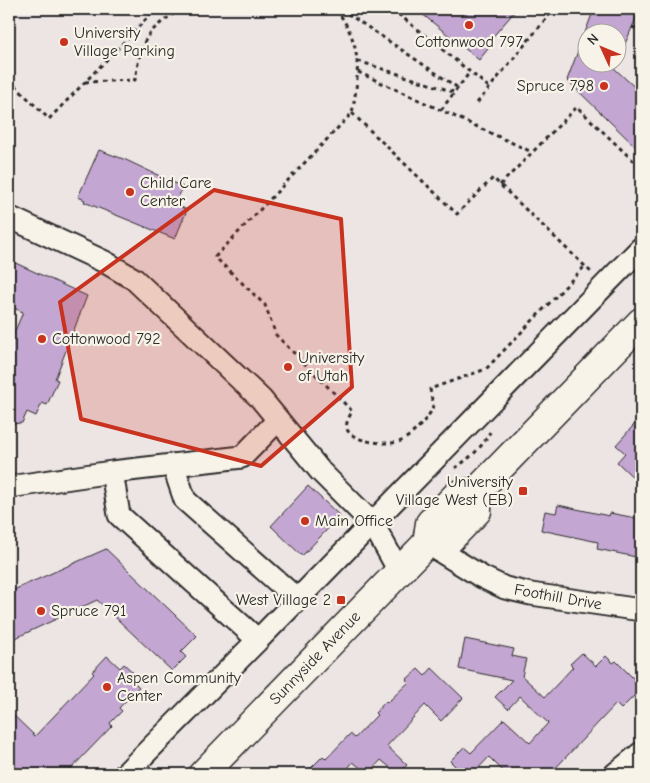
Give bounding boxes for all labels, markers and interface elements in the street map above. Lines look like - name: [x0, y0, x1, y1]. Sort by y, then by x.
- marker: Cottonwood 797: [463, 19, 475, 31]
- north arrow: [578, 22, 628, 72]
- place label: University Village Parking: [74, 24, 175, 60]
- text: N: [584, 30, 602, 49]
- place label: Cottonwood 797: [415, 33, 523, 51]
- marker: University Village Parking: [58, 36, 70, 48]
- place label: Spruce 798: [517, 77, 594, 95]
- marker: Spruce 798: [598, 80, 610, 92]
- place label: Child Care Center: [140, 174, 212, 210]
- marker: Child Care Center: [124, 186, 136, 198]
- place label: Cottonwood 792: [52, 330, 161, 348]
- marker: Cottonwood 792: [36, 333, 48, 345]
- place label: University of Utah: [298, 349, 365, 385]
- marker: University of Utah: [282, 361, 294, 373]
- place label: University Village West (EB): [396, 473, 514, 509]
- marker: University Village West (EB): [517, 485, 529, 497]
- place label: Main Office: [315, 512, 393, 530]
- marker: Main Office: [299, 515, 311, 527]
- street label: Foothill Drive: [513, 580, 603, 614]
- place label: West Village 2: [236, 591, 331, 609]
- marker: West Village 2: [335, 594, 347, 606]
- place label: Spruce 791: [51, 602, 126, 620]
- marker: Spruce 791: [35, 605, 47, 617]
- street label: Sunnyside Avenue: [266, 608, 364, 708]
- place label: Aspen Community Center: [117, 669, 242, 705]
- marker: Aspen Community Center: [101, 681, 113, 693]

